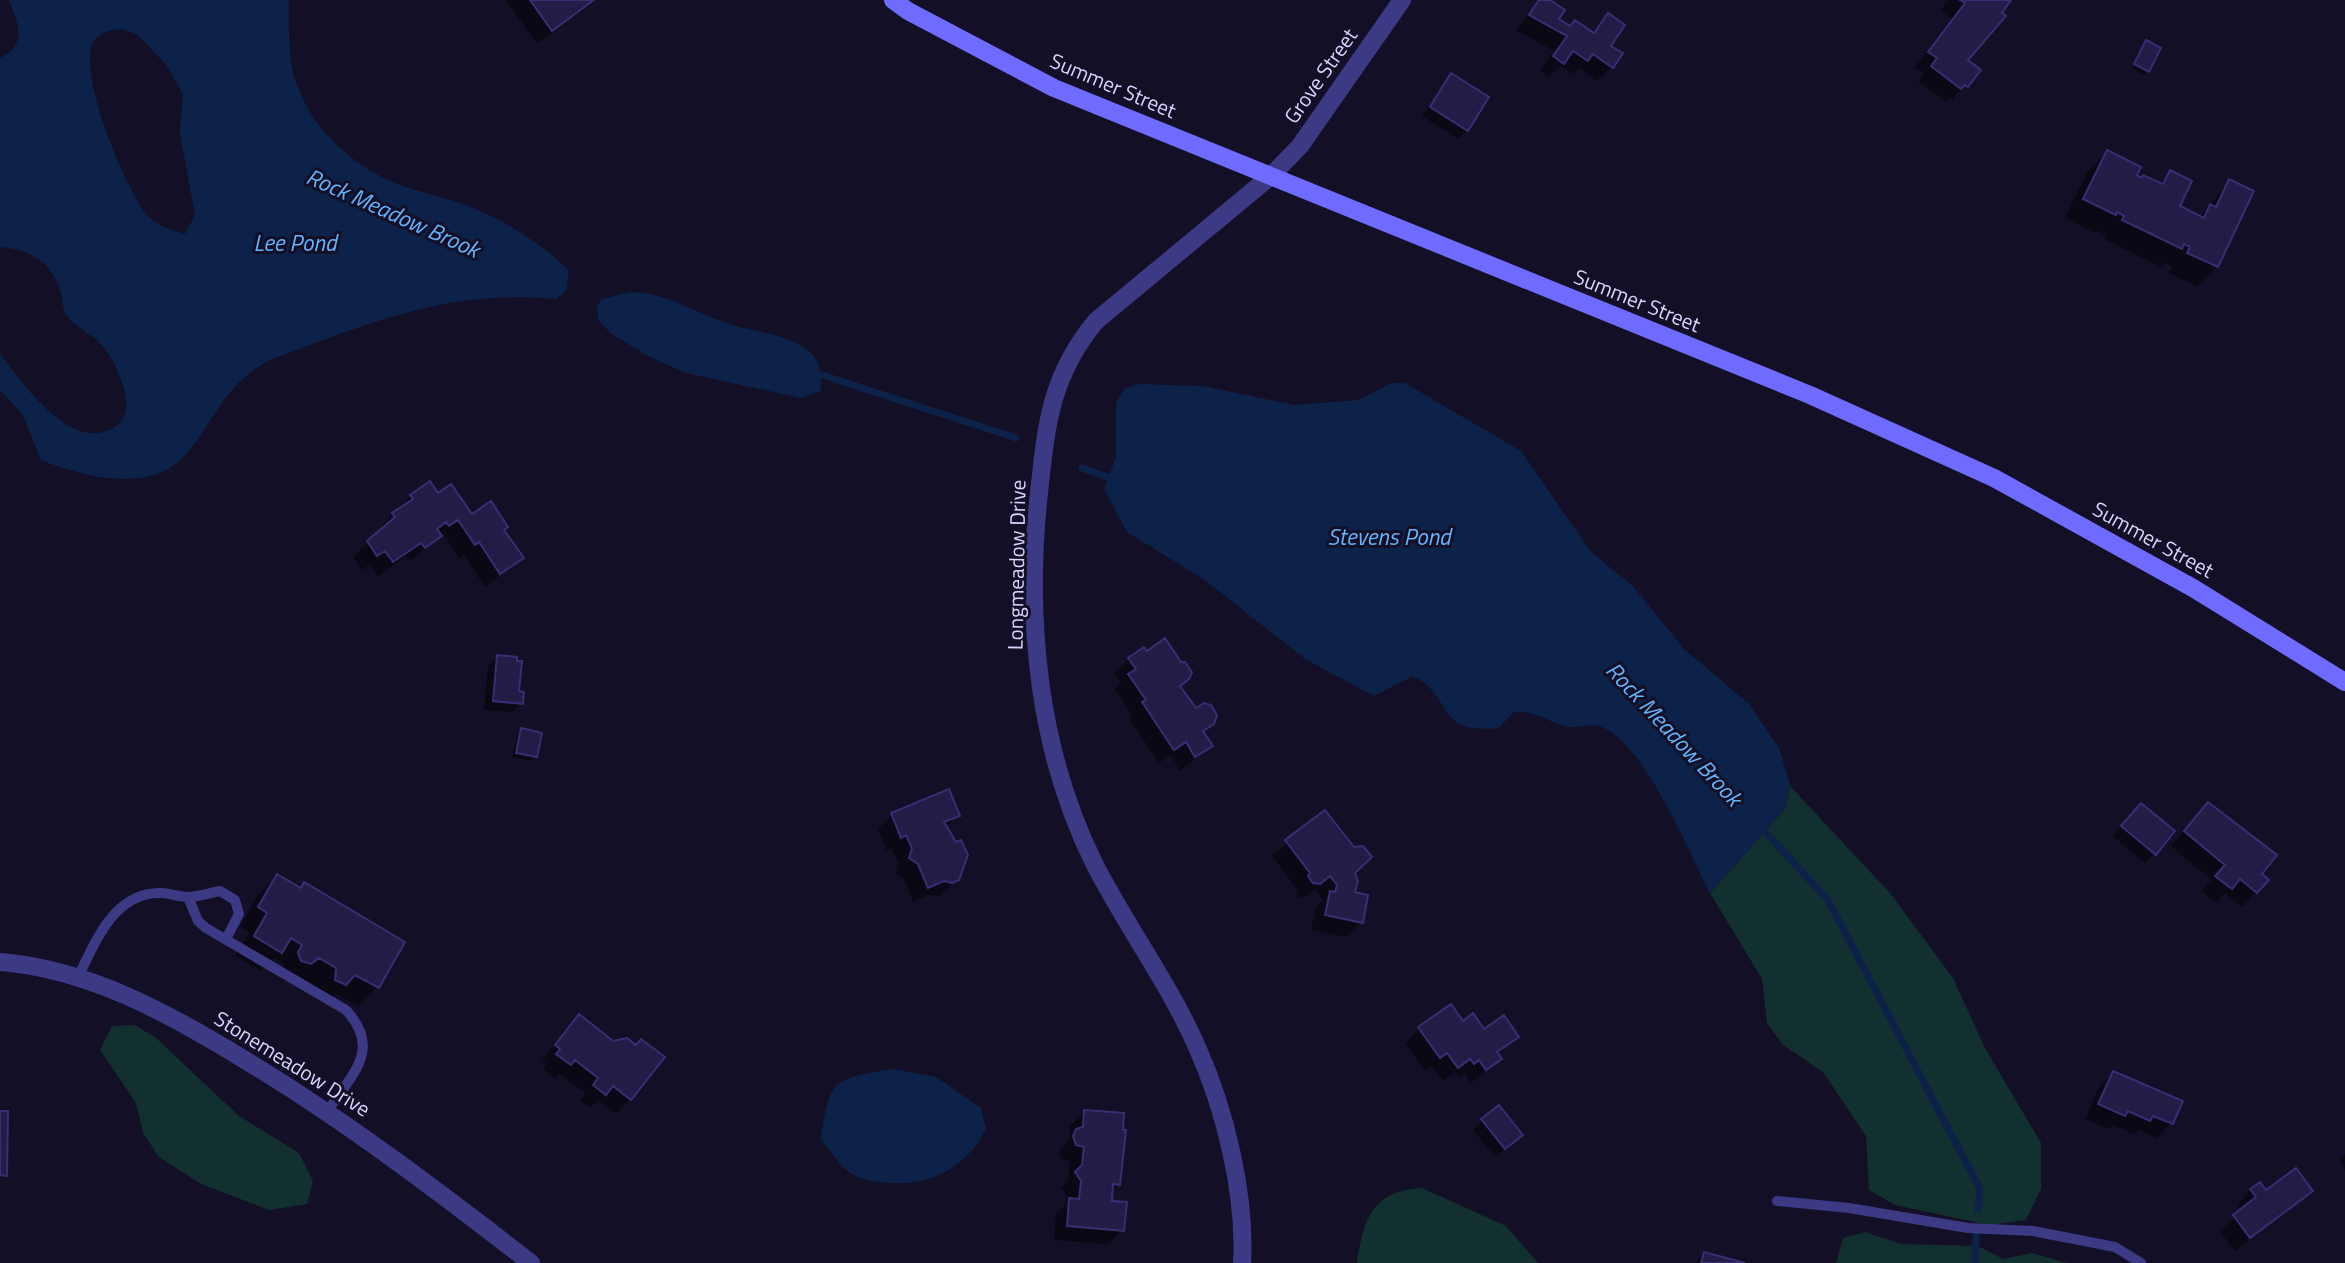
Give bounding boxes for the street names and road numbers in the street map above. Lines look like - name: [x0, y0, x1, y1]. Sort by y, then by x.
- street label: Grove Street: [1275, 21, 1365, 130]
- street label: Summer Street: [1045, 44, 1182, 126]
- street label: Summer Street: [1569, 260, 1706, 340]
- street label: Longmeadow Drive: [999, 479, 1033, 650]
- street label: Summer Street: [2087, 493, 2221, 586]
- street label: Stonemeadow Drive: [208, 1002, 377, 1124]

